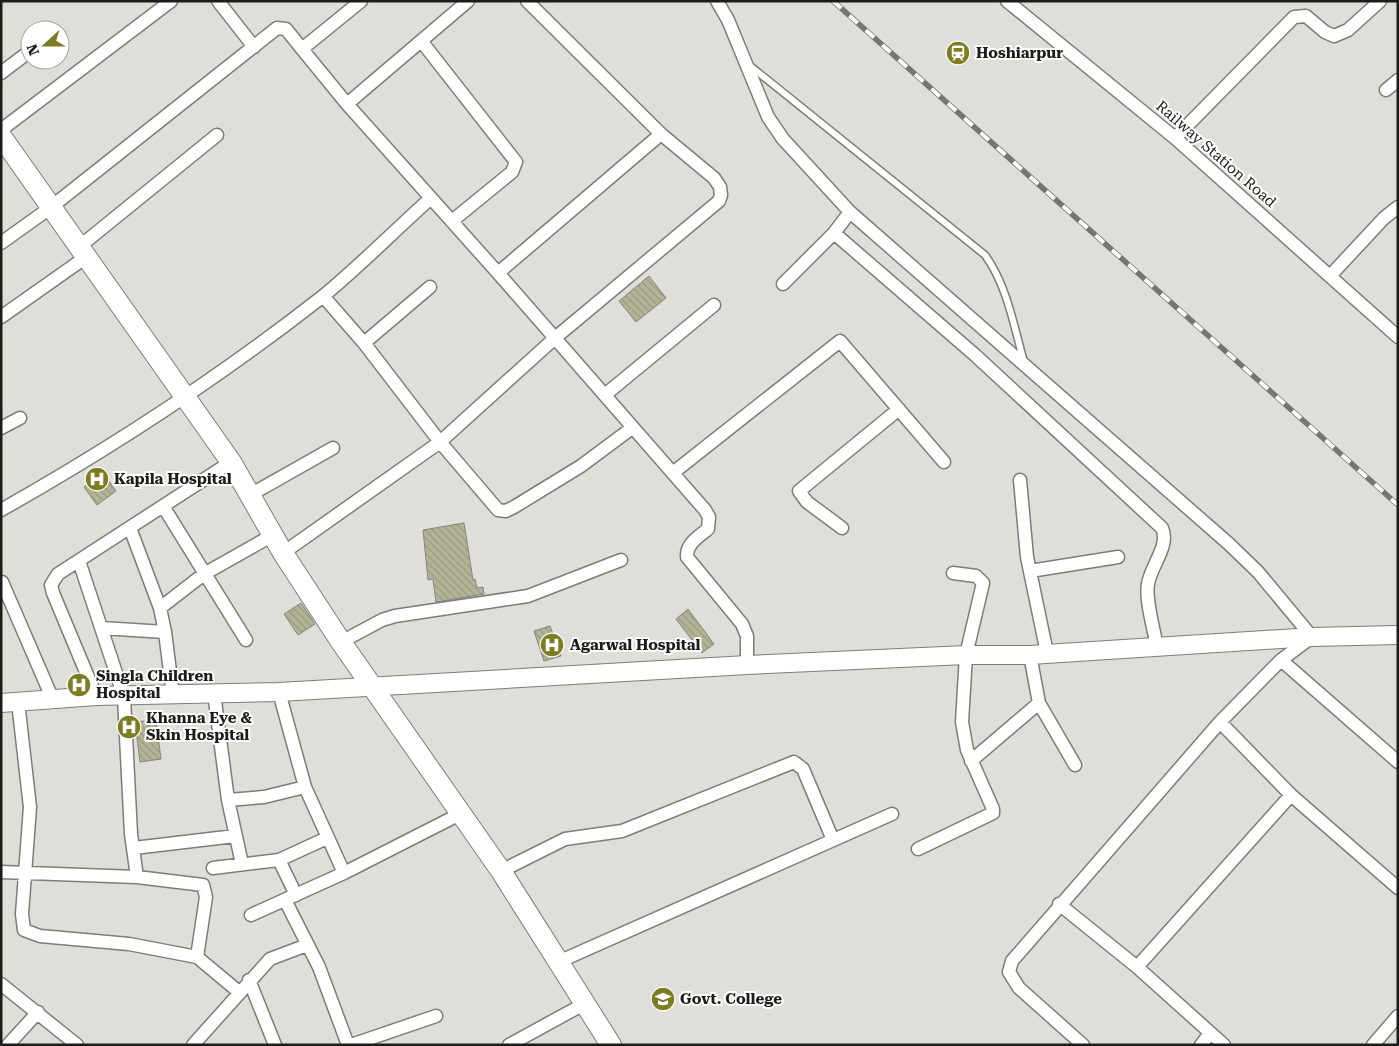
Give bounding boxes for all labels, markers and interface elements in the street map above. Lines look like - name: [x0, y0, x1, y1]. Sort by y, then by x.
- north arrow: [20, 20, 70, 70]
- station icon: Hoshiarpur: [945, 40, 971, 66]
- text: N: [23, 42, 42, 58]
- place label: Hoshiarpur: [976, 44, 1063, 62]
- street label: Railway Station Road: [1152, 97, 1280, 211]
- hospital icon: Kapila Hospital: [84, 466, 110, 492]
- place label: Kapila Hospital: [114, 470, 232, 488]
- hospital icon: Agarwal Hospital: [539, 632, 565, 658]
- place label: Agarwal Hospital: [570, 636, 701, 654]
- place label: Singla Children Hospital: [96, 667, 213, 702]
- hospital icon: Singla Children Hospital: [66, 672, 92, 698]
- place label: Khanna Eye & Skin Hospital: [146, 709, 252, 744]
- hospital icon: Khanna Eye & Skin Hospital: [116, 714, 142, 740]
- school or university icon: Govt. College: [650, 986, 676, 1012]
- place label: Govt. College: [680, 990, 782, 1008]

